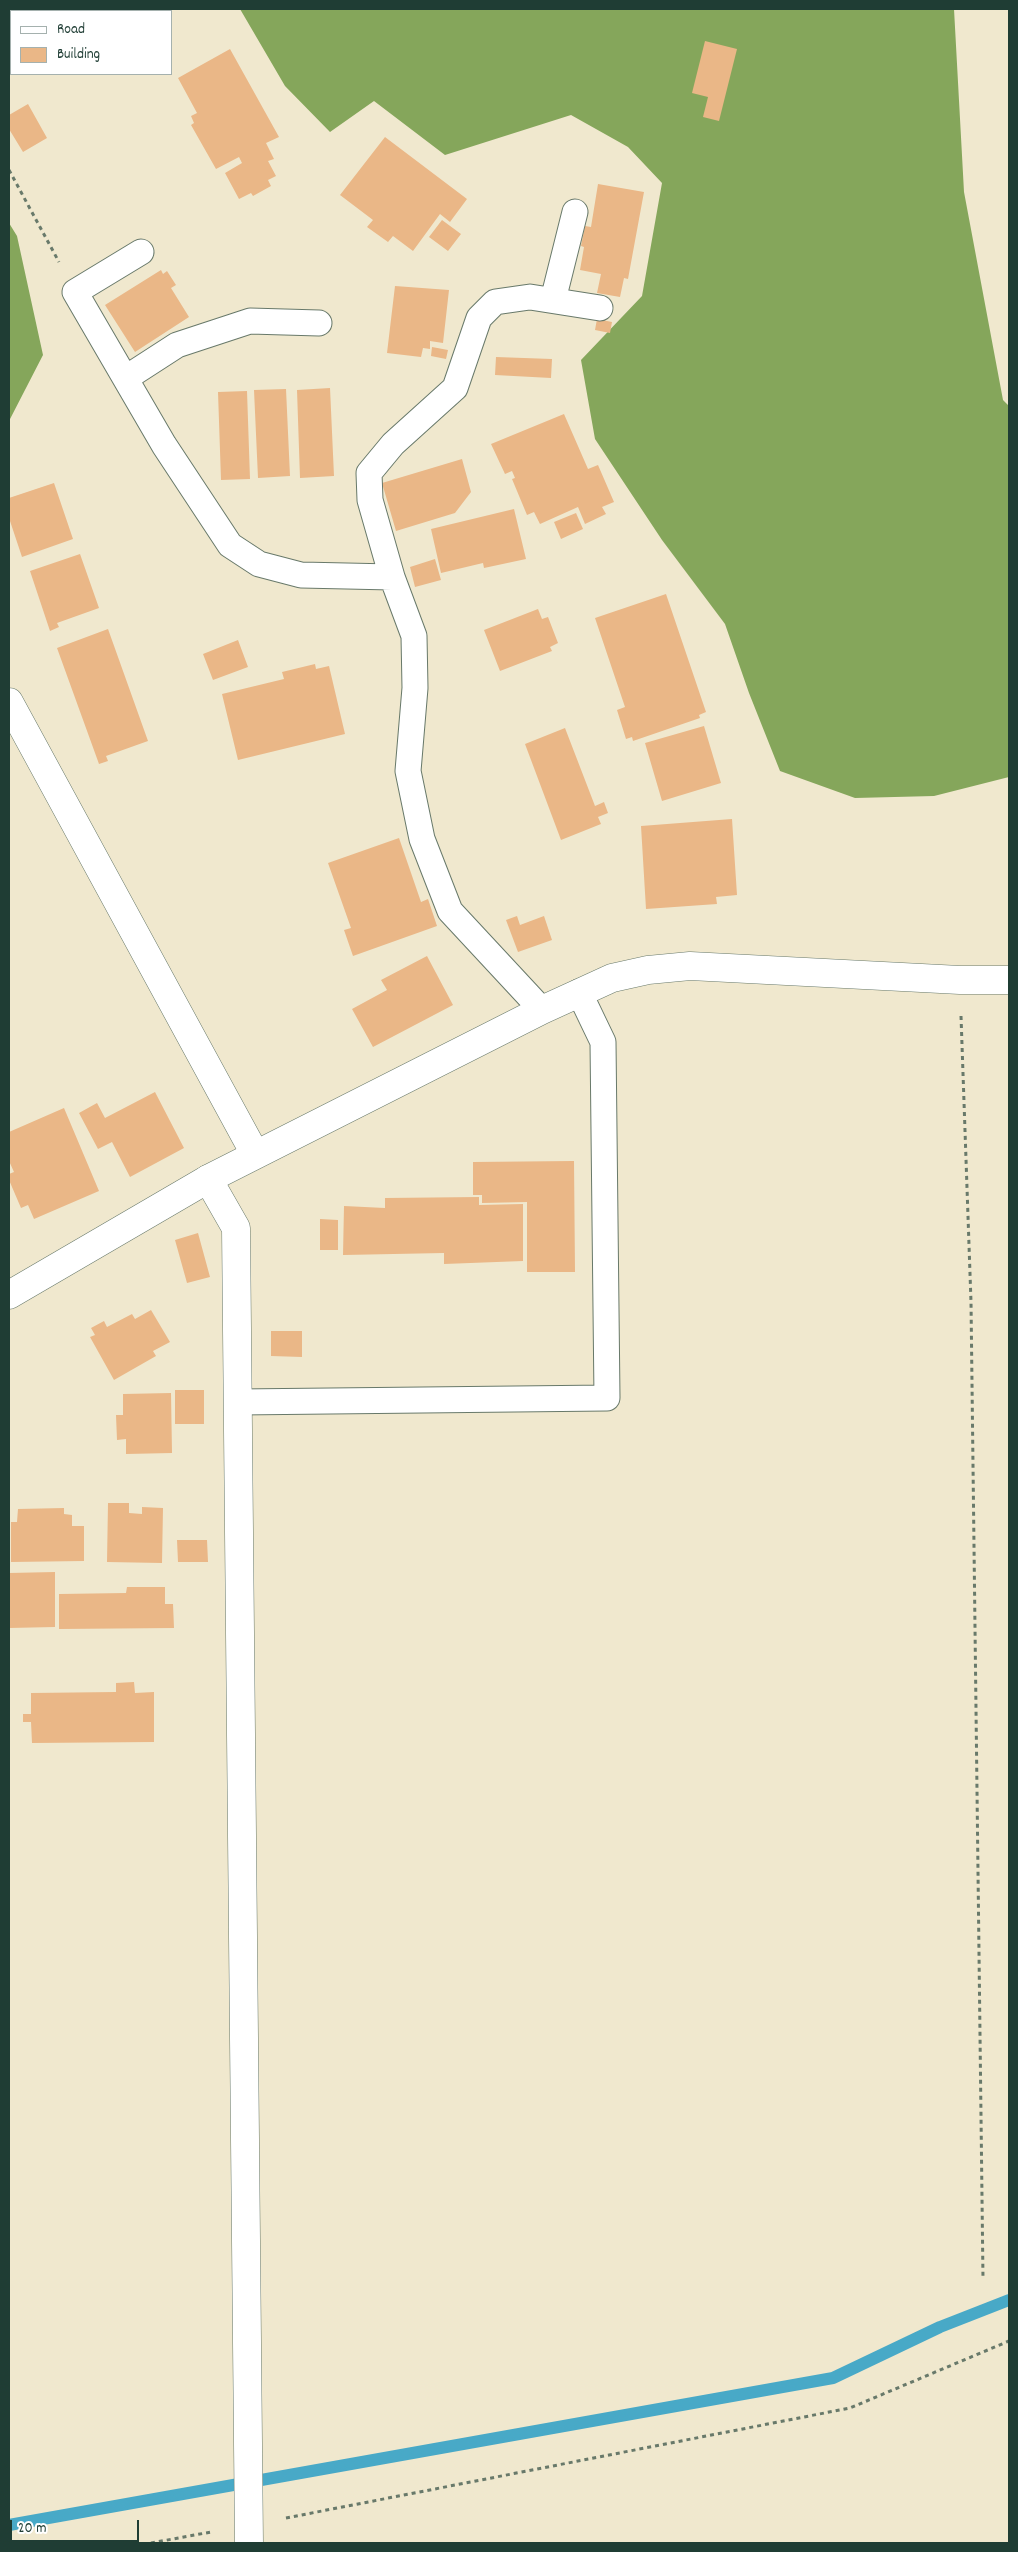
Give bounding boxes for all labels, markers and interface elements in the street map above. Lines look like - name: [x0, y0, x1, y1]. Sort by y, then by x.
- legend: [10, 10, 172, 75]
- text: Road: [57, 19, 85, 41]
- text: Building: [57, 44, 100, 66]
- scale bar: [12, 2510, 141, 2542]
- text: 20 m: [18, 2518, 46, 2540]

